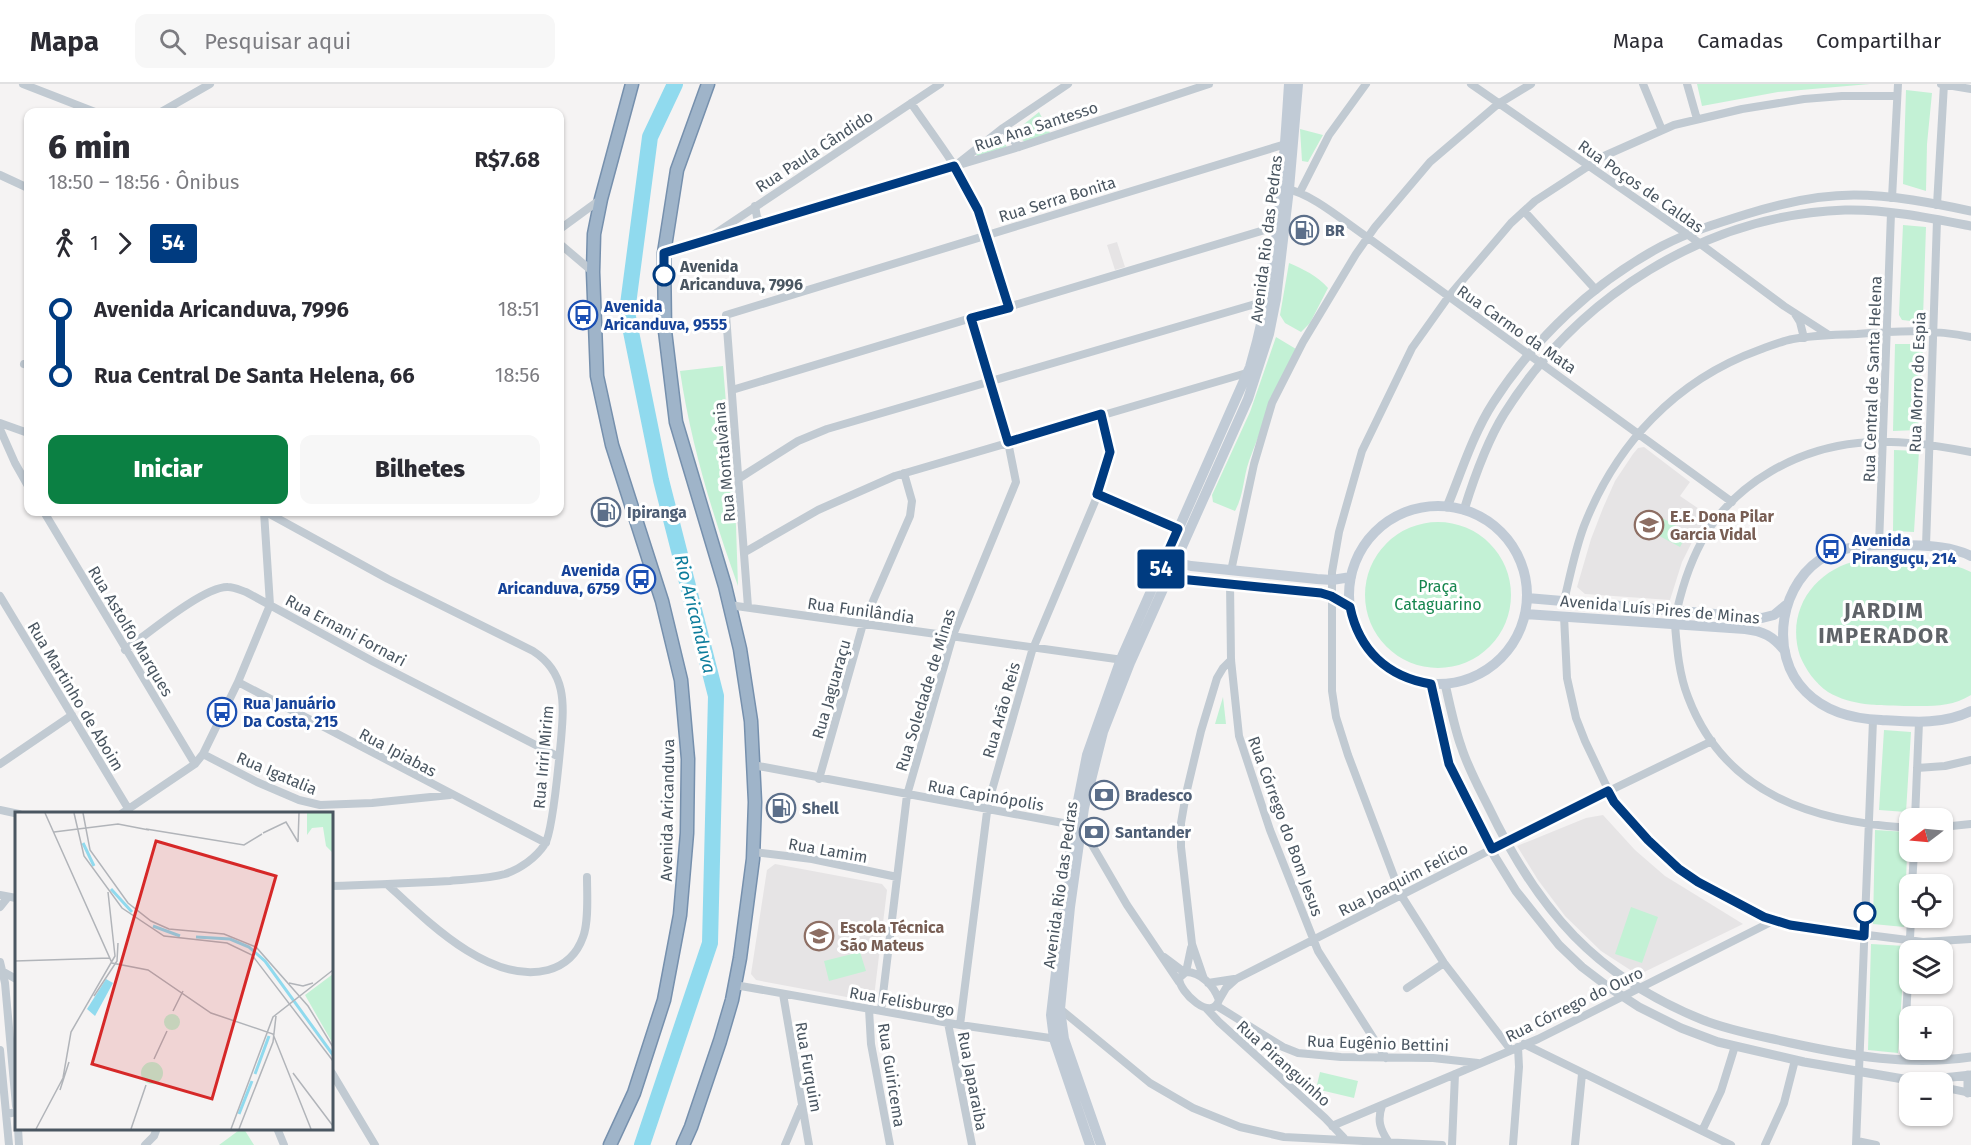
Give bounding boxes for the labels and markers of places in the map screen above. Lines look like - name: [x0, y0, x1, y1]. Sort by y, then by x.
- fuel station icon: BR: [1288, 214, 1320, 246]
- place label: BR: [1325, 221, 1345, 240]
- place label: Avenida Aricanduva, 7996: [679, 257, 803, 294]
- marker: Avenida Aricanduva, 7996: [653, 264, 675, 286]
- place label: Avenida Aricanduva, 9555: [603, 297, 728, 334]
- bus stop icon: Avenida Aricanduva, 9555: [567, 299, 599, 331]
- fuel station icon: Ipiranga: [590, 496, 622, 528]
- place label: Ipiranga: [627, 503, 687, 522]
- place label: E.E. Dona Pilar Garcia Vidal: [1670, 507, 1774, 544]
- school or university icon: E.E. Dona Pilar Garcia Vidal: [1633, 509, 1665, 541]
- place label: Avenida Piranguçu, 214: [1851, 531, 1956, 569]
- bus stop icon: Avenida Piranguçu, 214: [1815, 533, 1847, 565]
- place label: Avenida Aricanduva, 6759: [497, 561, 620, 598]
- bus stop icon: Avenida Aricanduva, 6759: [625, 563, 657, 595]
- place label: Rua Januário Da Costa, 215: [243, 694, 338, 731]
- bus stop icon: Rua Januário Da Costa, 215: [206, 696, 238, 728]
- bank icon: Bradesco: [1088, 779, 1120, 811]
- place label: Bradesco: [1125, 786, 1192, 805]
- fuel station icon: Shell: [765, 792, 797, 824]
- place label: Shell: [802, 799, 839, 818]
- bank icon: Santander: [1078, 816, 1110, 848]
- place label: Santander: [1115, 823, 1192, 842]
- unlabelled marker: [1854, 902, 1876, 924]
- place label: Escola Técnica São Mateus: [840, 918, 944, 955]
- school or university icon: Escola Técnica São Mateus: [803, 920, 835, 952]

